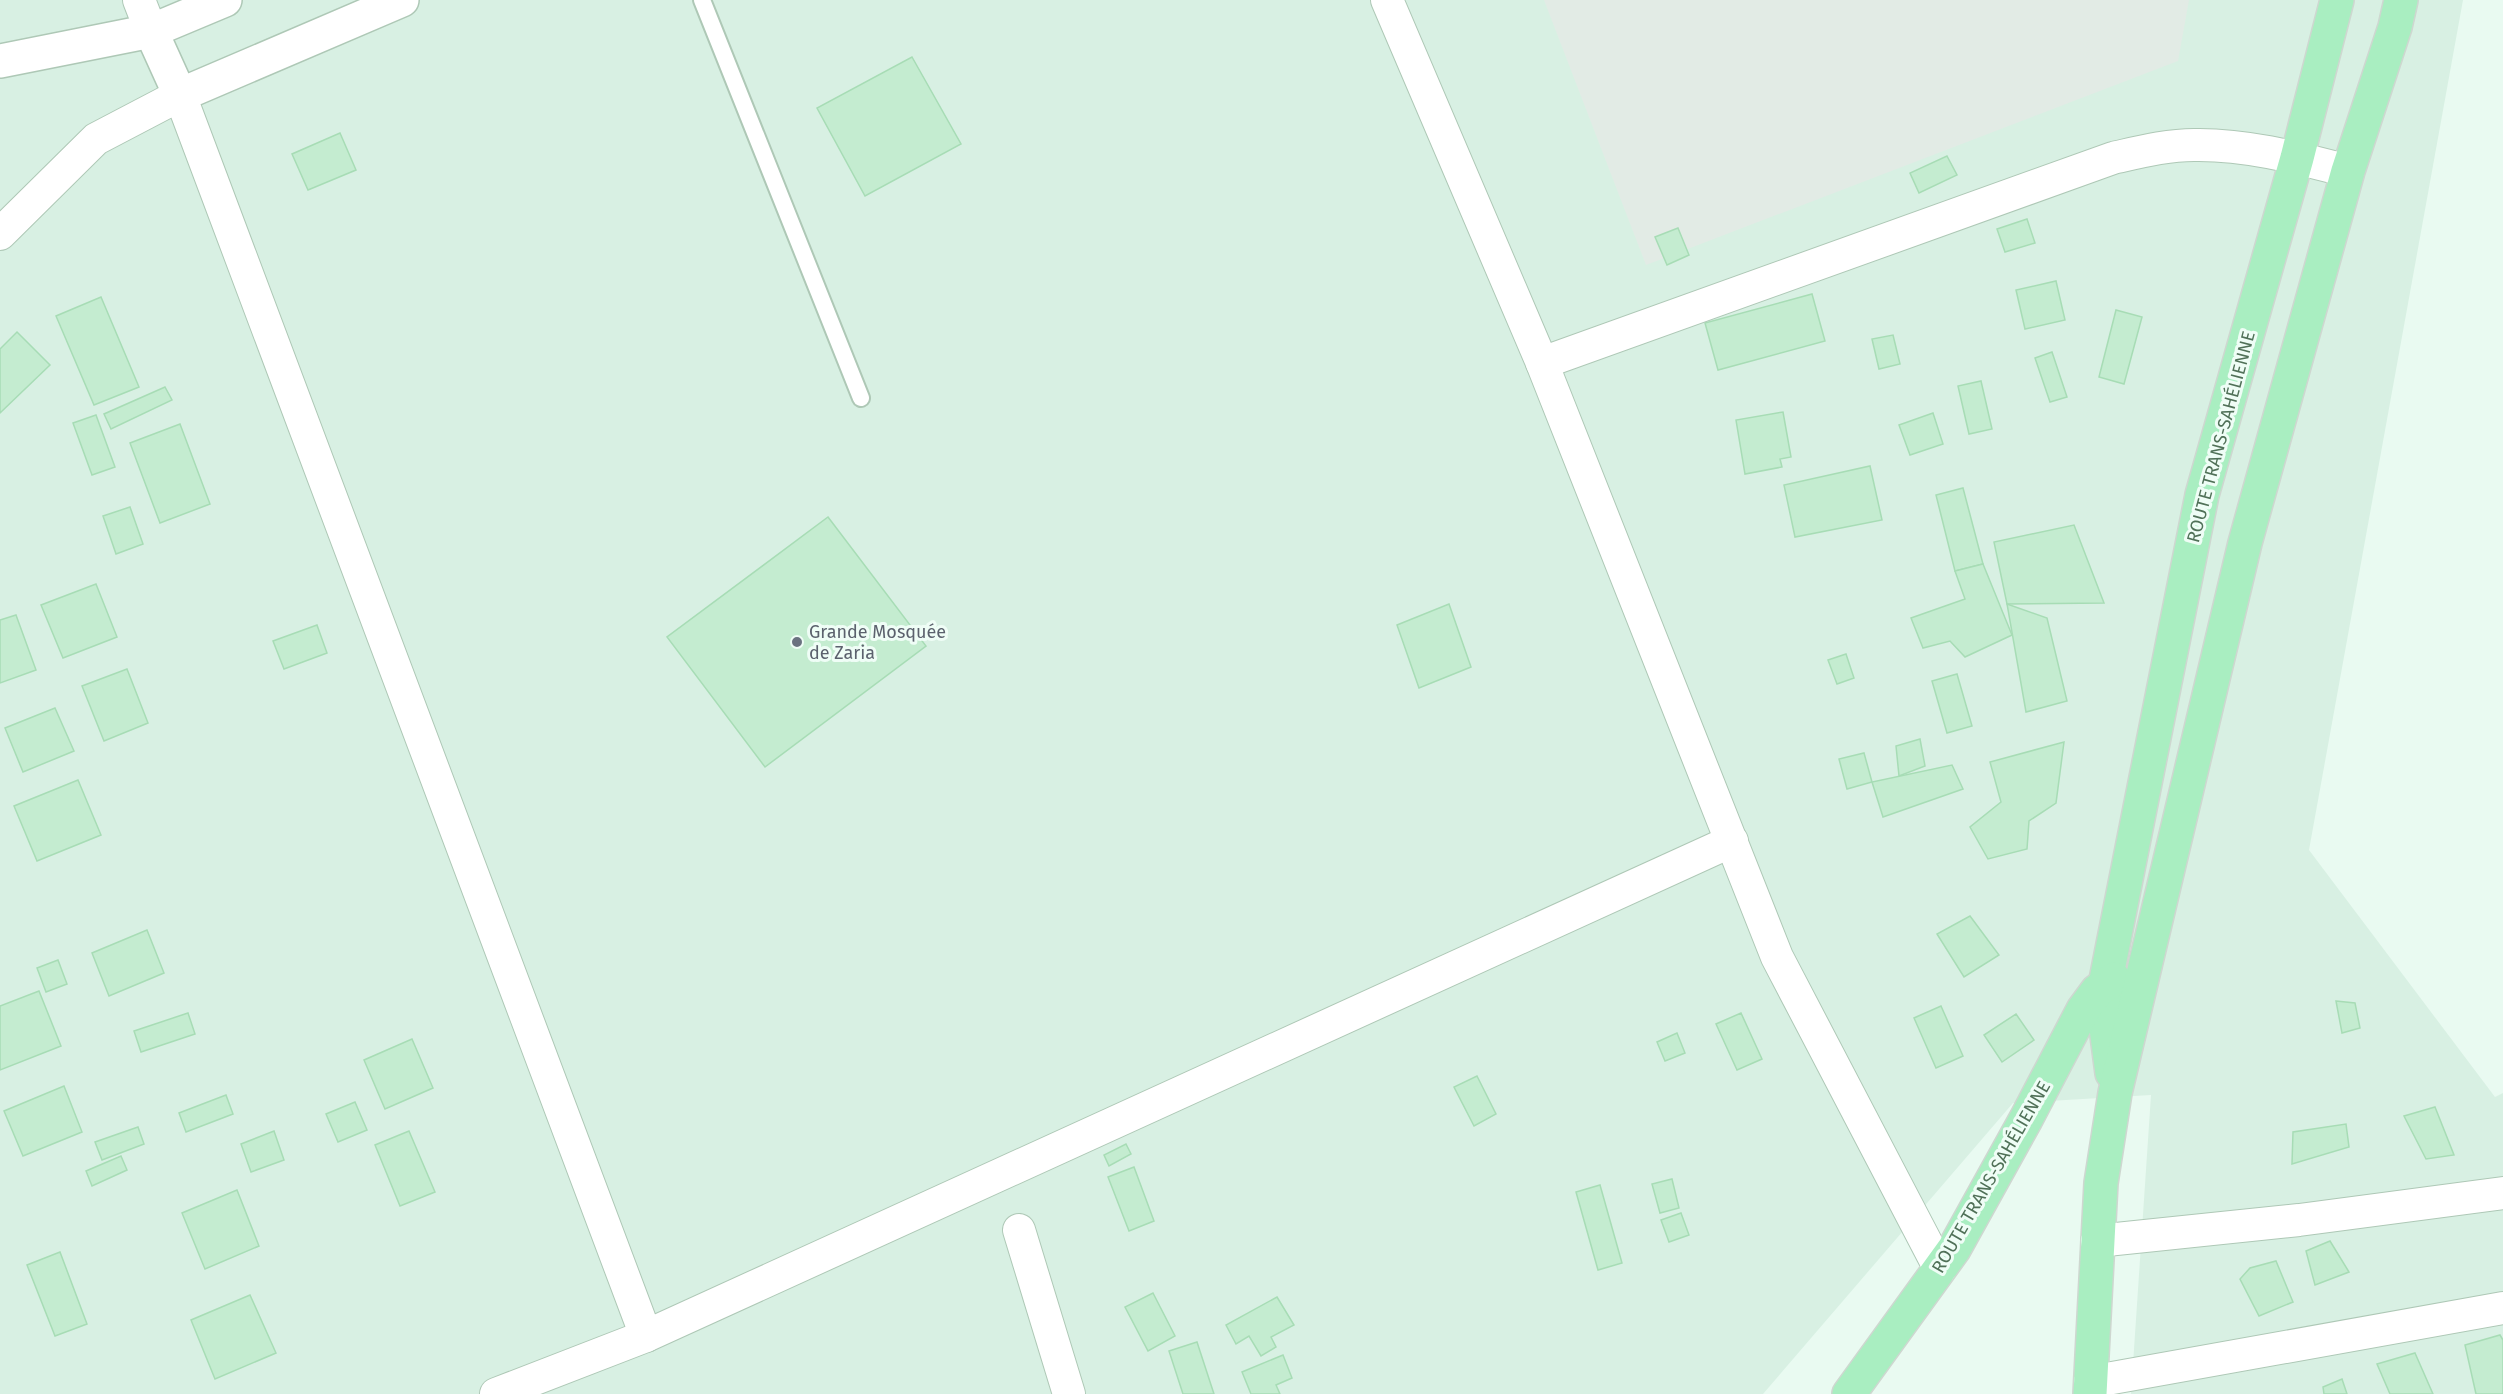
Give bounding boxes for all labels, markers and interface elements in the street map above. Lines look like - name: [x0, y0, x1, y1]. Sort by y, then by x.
- street label: ROUTE TRANS-SAHÉLIENNE: [2181, 329, 2260, 545]
- place label: Grande Mosquée de Zaria: [809, 621, 946, 664]
- marker: Grande Mosquée de Zaria: [790, 635, 804, 649]
- street label: ROUTE TRANS-SAHÉLIENNE: [1926, 1077, 2055, 1277]

